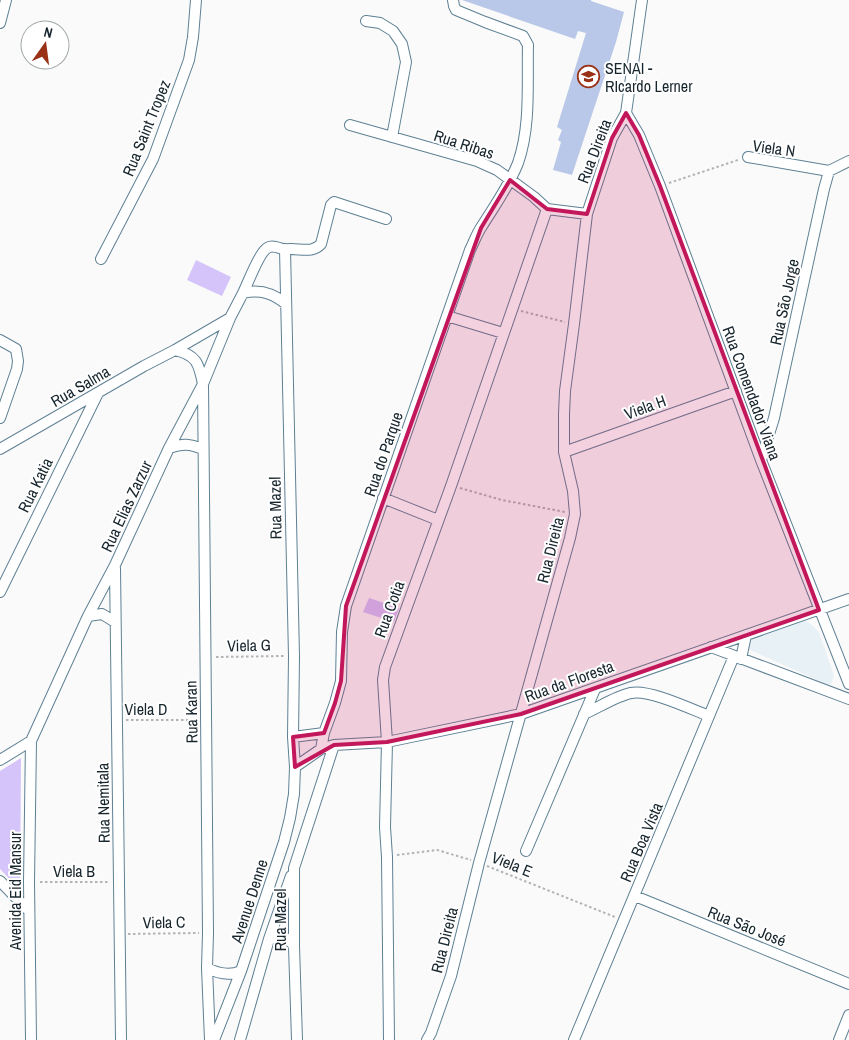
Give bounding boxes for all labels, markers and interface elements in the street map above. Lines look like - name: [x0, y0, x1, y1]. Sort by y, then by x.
- north arrow: [20, 20, 70, 70]
- text: N: [42, 23, 54, 42]
- place label: SENAI - RIcardo Lerner: [605, 57, 693, 97]
- school or university icon: SENAI - RIcardo Lerner: [577, 65, 601, 89]
- street label: Rua Saint Tropez: [117, 76, 175, 179]
- street label: Rua Direita: [572, 115, 617, 186]
- street label: Rua Ribas: [431, 124, 497, 164]
- street label: Viela N: [751, 134, 797, 162]
- street label: Rua São Jorge: [764, 257, 804, 347]
- street label: Rua Comendador Viana: [718, 323, 787, 464]
- street label: Rua Salma: [46, 360, 114, 412]
- street label: Viela H: [621, 389, 669, 425]
- street label: Rua do Parque: [358, 409, 408, 499]
- street label: Rua Katia: [12, 453, 58, 516]
- street label: Rua Elias Zarzur: [95, 456, 157, 555]
- street label: Rua Mazel: [263, 476, 287, 540]
- street label: Rua Direita: [531, 514, 569, 585]
- street label: Rua Cotia: [369, 577, 410, 641]
- street label: Viela G: [227, 634, 271, 656]
- street label: Rua da Floresta: [521, 654, 617, 707]
- street label: Rua Karan: [179, 680, 203, 744]
- street label: Viela D: [125, 698, 167, 720]
- street label: Rua Nemitala: [91, 762, 115, 843]
- street label: Rua Boa Vista: [614, 798, 668, 885]
- street label: Avenida Eid Mansur: [4, 831, 26, 951]
- street label: Viela E: [488, 846, 536, 882]
- street label: Avenue Denne: [225, 856, 273, 947]
- street label: Viela B: [53, 860, 95, 882]
- street label: Rua Mazel: [269, 889, 291, 951]
- street label: Rua São José: [705, 900, 789, 952]
- street label: Rua Direita: [425, 904, 463, 975]
- street label: Viela C: [142, 911, 186, 933]

